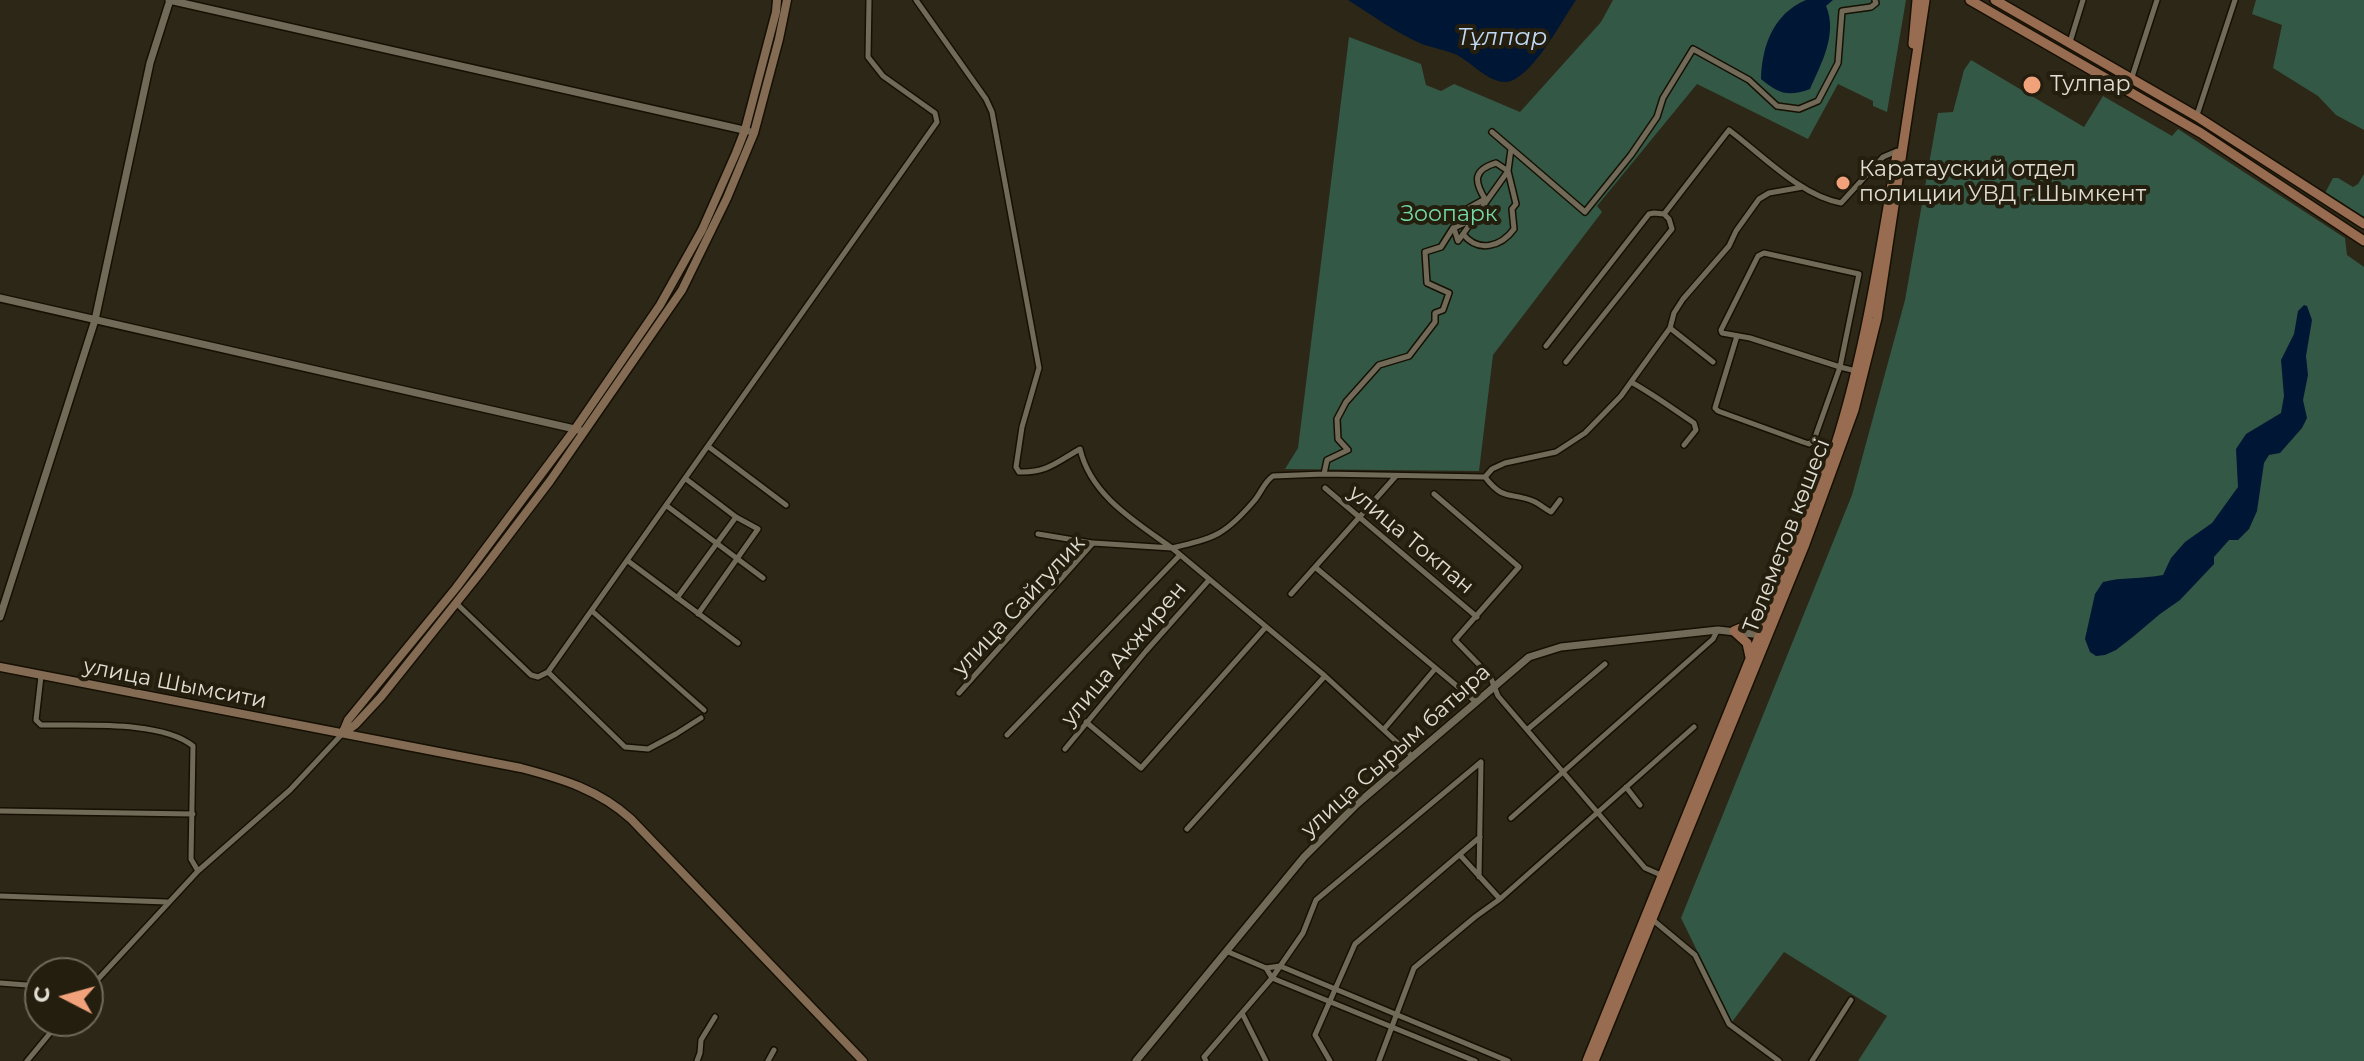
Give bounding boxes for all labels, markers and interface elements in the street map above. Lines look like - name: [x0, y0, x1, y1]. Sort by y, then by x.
- water label: Тұлпар: [1457, 24, 1547, 52]
- place label: Тулпар: [2050, 72, 2131, 98]
- marker: Тулпар: [2021, 74, 2043, 96]
- place label: Каратауский отдел полиции УВД г.Шымкент: [1859, 157, 2146, 208]
- marker: Каратауский отдел полиции УВД г.Шымкент: [1834, 174, 1852, 192]
- park label: Зоопарк: [1400, 202, 1498, 228]
- street label: Төлеметов көшесі: [1738, 435, 1836, 637]
- street label: улица Токпан: [1343, 480, 1479, 600]
- street label: улица Сайгулик: [947, 530, 1091, 682]
- street label: улица Акжирен: [1056, 576, 1192, 732]
- street label: улица Шымсити: [81, 653, 269, 715]
- street label: улица Сырым батыра: [1296, 659, 1496, 843]
- north arrow: [24, 957, 104, 1037]
- text: С: [27, 985, 56, 1004]

